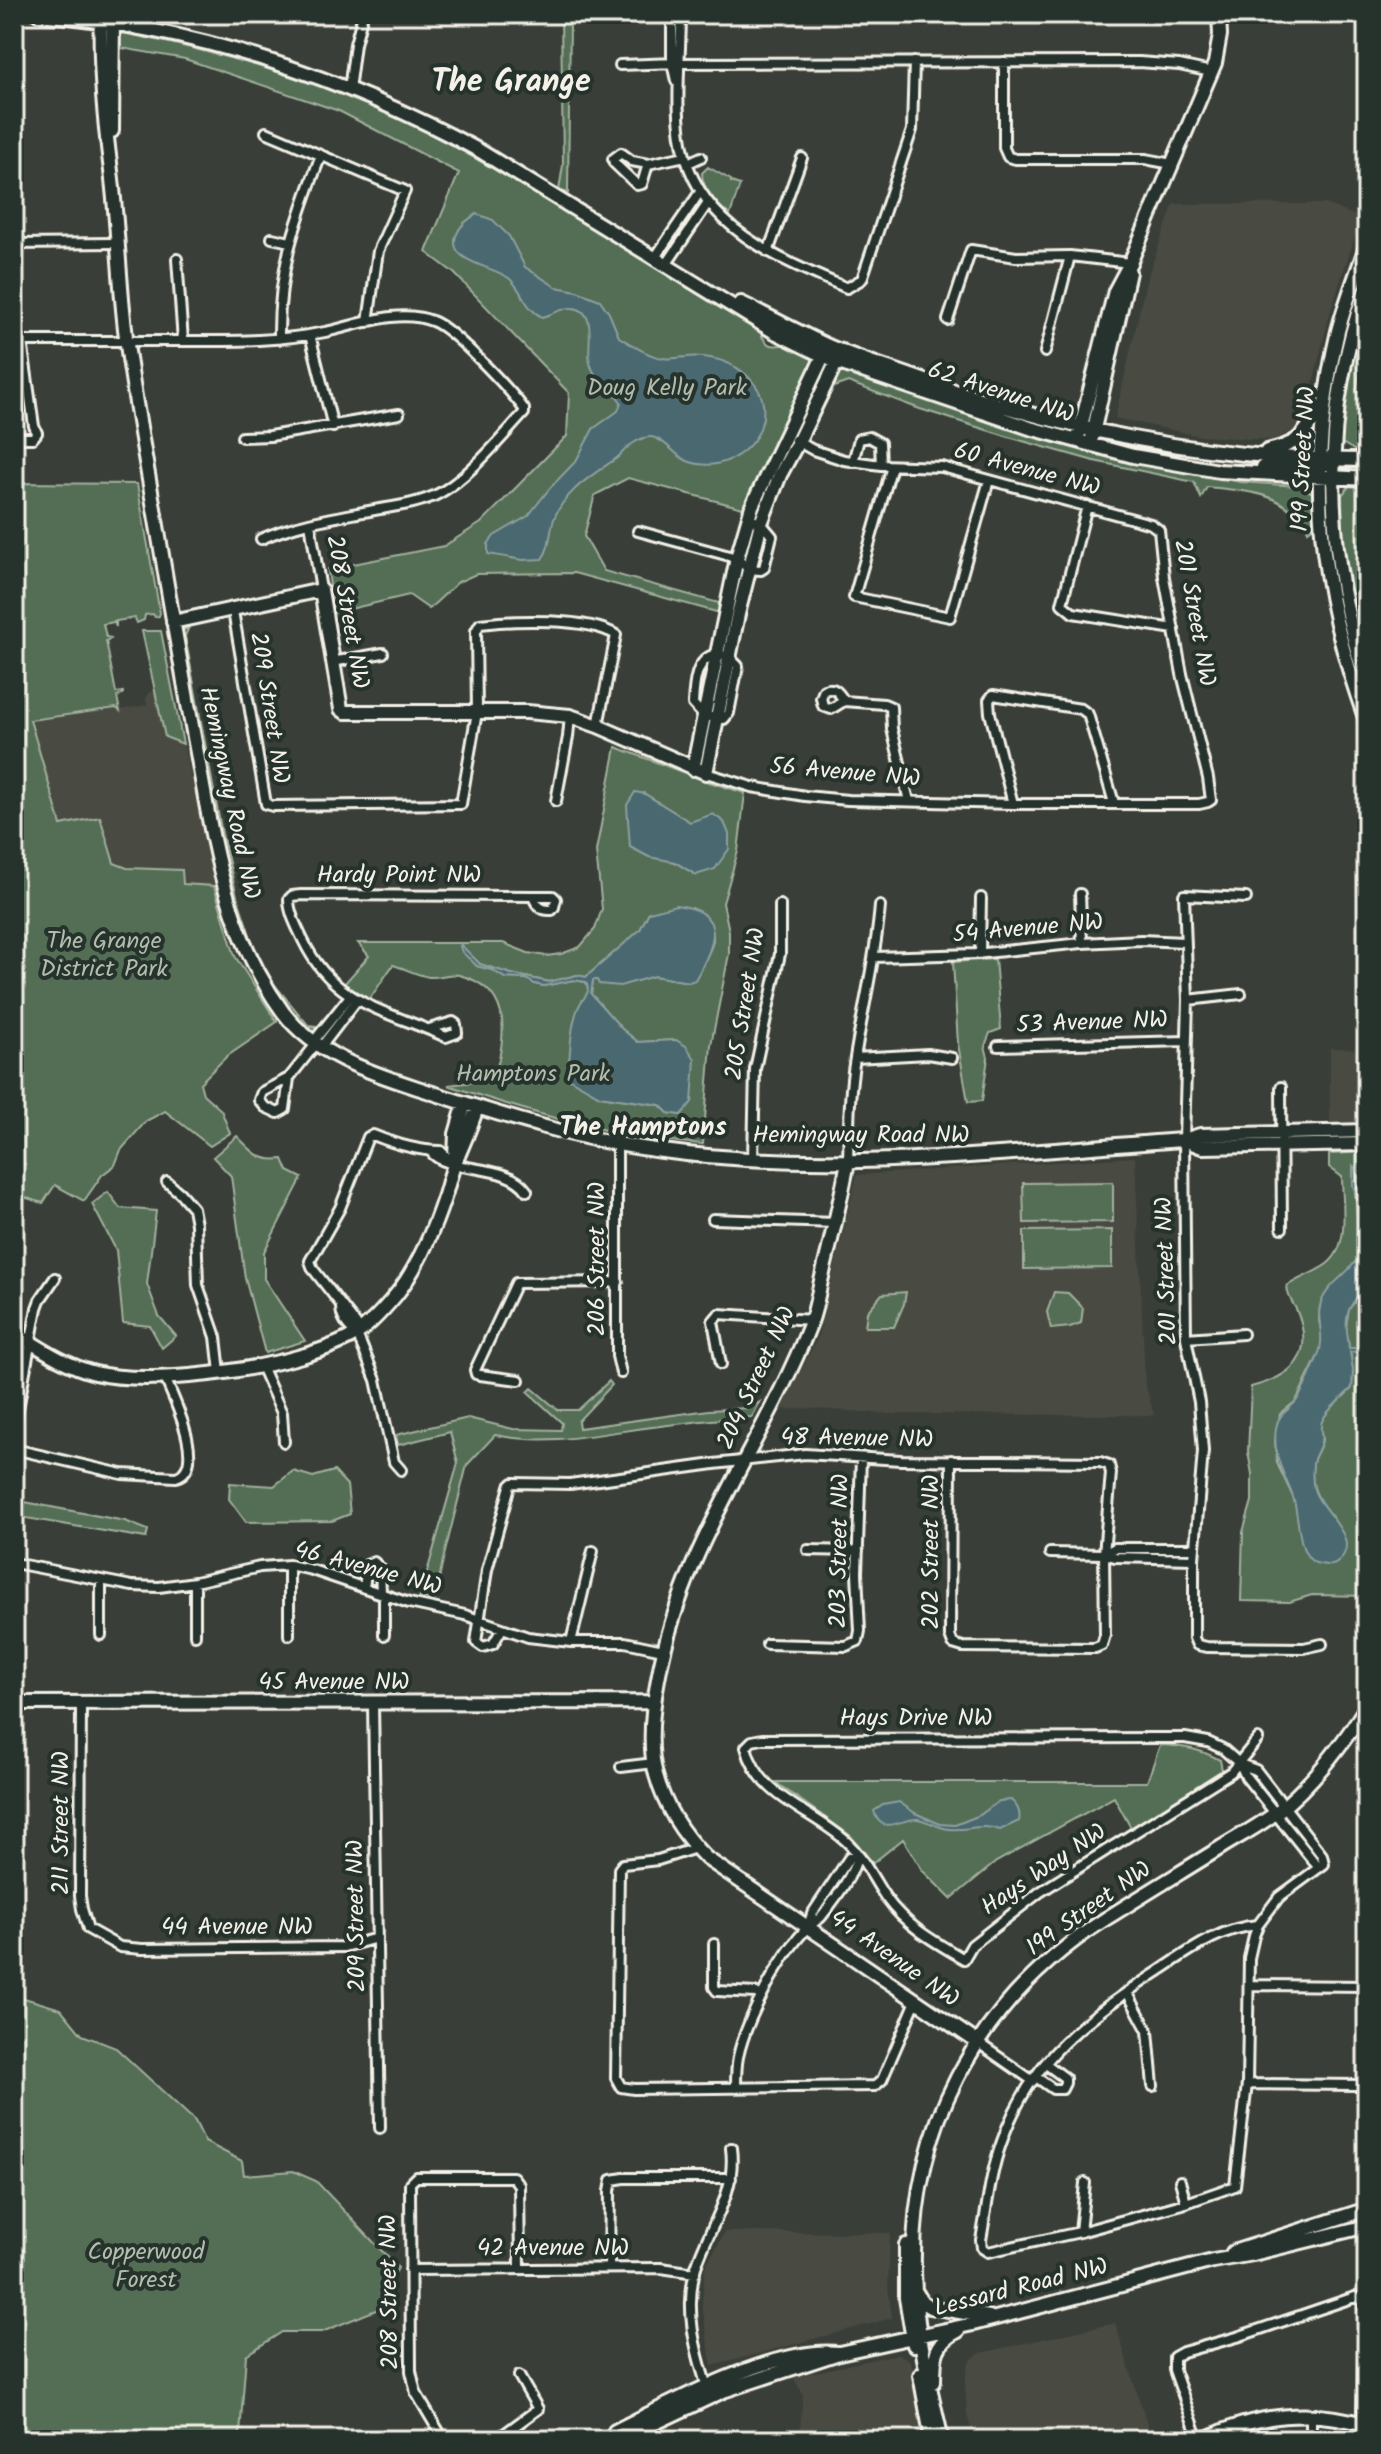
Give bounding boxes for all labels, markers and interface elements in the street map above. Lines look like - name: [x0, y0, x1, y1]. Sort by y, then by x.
- district label: The Grange: [431, 57, 591, 108]
- street label: 62 Avenue NW: [923, 351, 1079, 435]
- park label: Doug Kelly Park: [587, 369, 748, 408]
- street label: 199 Street NW: [1281, 385, 1327, 533]
- street label: 60 Avenue NW: [949, 432, 1105, 508]
- street label: 208 Street NW: [314, 532, 380, 692]
- street label: 201 Street NW: [1162, 536, 1226, 690]
- street label: 209 Street NW: [238, 629, 300, 787]
- street label: Hemingway Road NW: [187, 683, 271, 903]
- street label: 56 Avenue NW: [768, 747, 922, 799]
- street label: Hardy Point NW: [317, 856, 481, 895]
- street label: 54 Avenue NW: [951, 903, 1105, 955]
- park label: The Grange District Park: [40, 922, 168, 989]
- street label: 205 Street NW: [715, 925, 777, 1083]
- street label: 53 Avenue NW: [1016, 1001, 1168, 1045]
- park label: Hamptons Park: [456, 1055, 611, 1094]
- district label: The Hamptons: [559, 1107, 727, 1149]
- street label: Hemingway Road NW: [753, 1116, 969, 1155]
- street label: 206 Street NW: [578, 1182, 617, 1336]
- street label: 201 Street NW: [1145, 1196, 1189, 1346]
- street label: 204 Street NW: [707, 1300, 807, 1456]
- street label: 48 Avenue NW: [780, 1418, 934, 1460]
- street label: 203 Street NW: [819, 1473, 861, 1629]
- street label: 202 Street NW: [912, 1474, 951, 1630]
- street label: 46 Avenue NW: [290, 1531, 446, 1607]
- street label: 45 Avenue NW: [258, 1663, 410, 1702]
- street label: Hays Drive NW: [839, 1699, 993, 1738]
- street label: 211 Street NW: [42, 1751, 81, 1895]
- street label: Hays Way NW: [973, 1813, 1115, 1927]
- street label: 209 Street NW: [336, 1839, 378, 1993]
- street label: 199 Street NW: [1018, 1851, 1160, 1967]
- street label: 44 Avenue NW: [821, 1900, 967, 2018]
- street label: 44 Avenue NW: [161, 1908, 313, 1947]
- street label: 208 Street NW: [369, 2214, 411, 2370]
- street label: 42 Avenue NW: [477, 2229, 629, 2268]
- park label: Copperwood Forest: [88, 2233, 205, 2300]
- street label: Lessard Road NW: [930, 2248, 1112, 2328]

